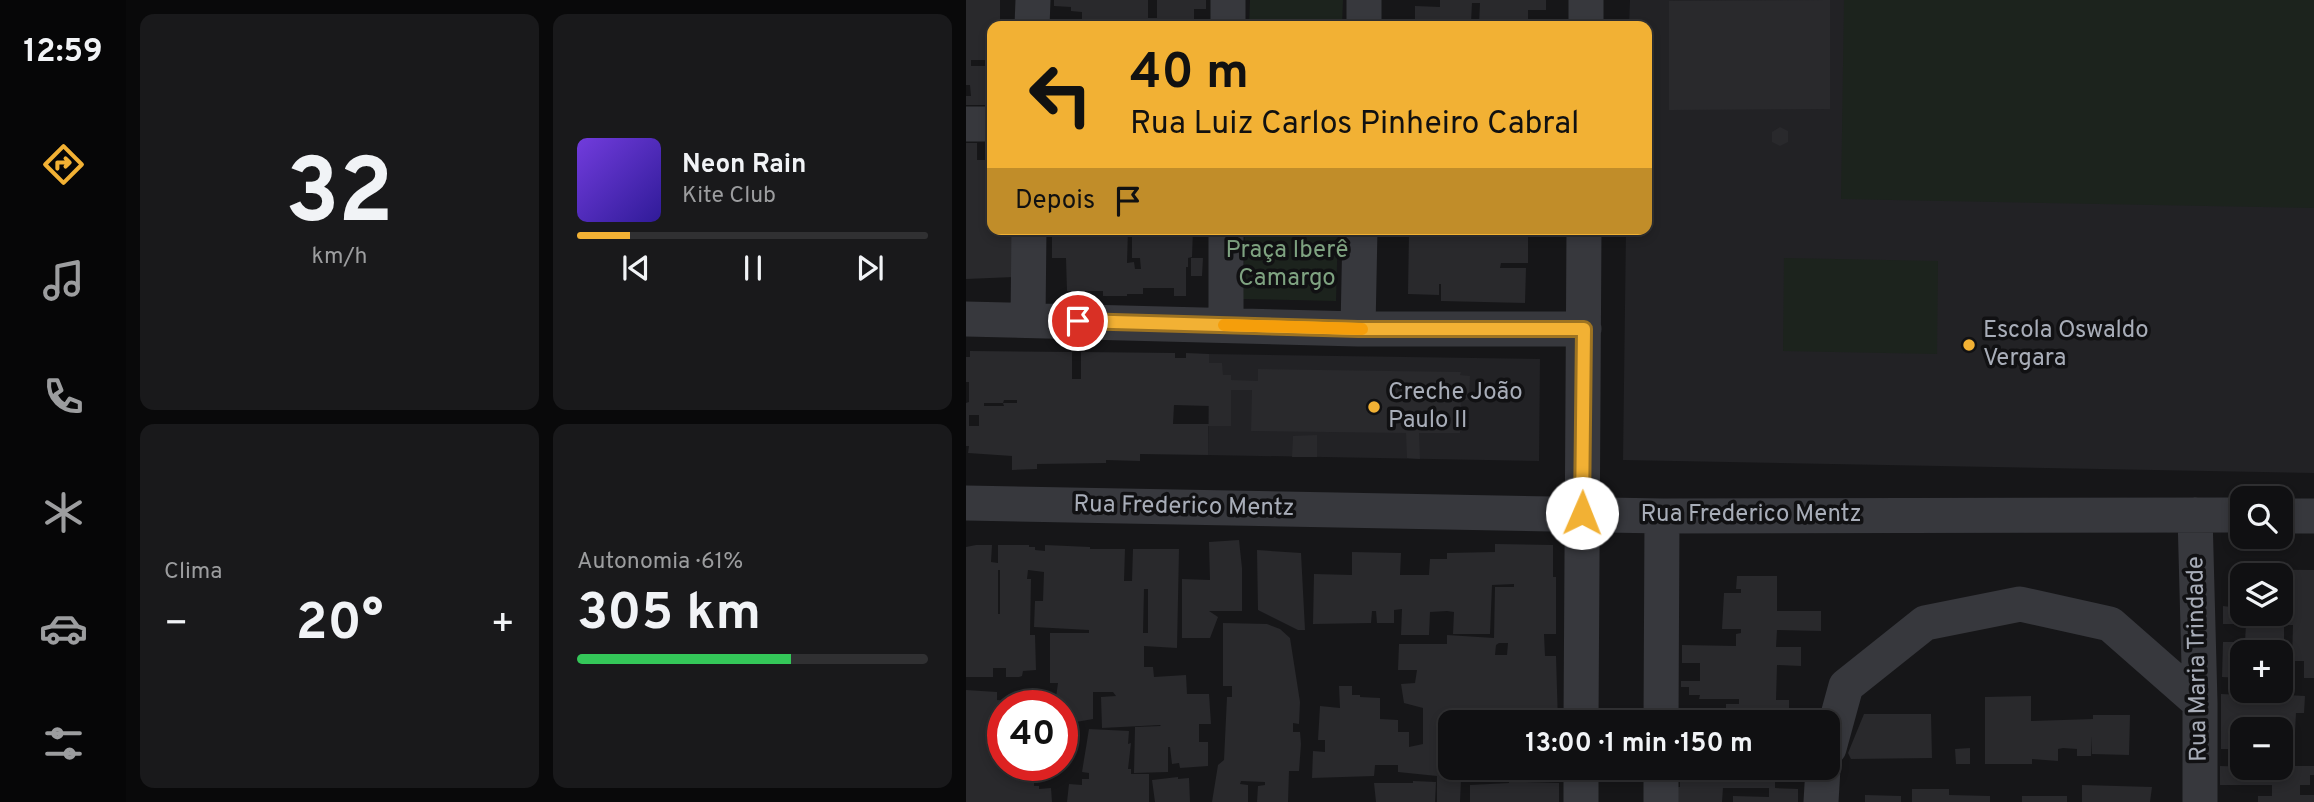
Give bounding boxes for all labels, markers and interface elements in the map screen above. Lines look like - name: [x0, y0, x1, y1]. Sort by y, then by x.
- text: 12:59: [23, 33, 103, 73]
- text: 40 m: [1130, 44, 1249, 106]
- icon: left: [1015, 49, 1106, 140]
- text: Rua Luiz Carlos Pinheiro Cabral: [1130, 105, 1579, 145]
- icon: directions: [39, 140, 88, 189]
- text: 32: [285, 140, 394, 255]
- text: Neon Rain: [682, 149, 807, 182]
- text: Kite Club: [682, 182, 776, 211]
- icon: arrive: [1109, 182, 1147, 220]
- text: Depois: [1015, 185, 1095, 218]
- park label: Praça Iberê Camargo: [1225, 236, 1349, 294]
- text: km/h: [312, 243, 367, 272]
- icon: previous: [617, 249, 655, 287]
- icon: pause: [734, 249, 772, 287]
- icon: next: [851, 249, 889, 287]
- icon: music: [39, 256, 88, 305]
- pin: [1048, 291, 1108, 351]
- icon: arrive: [1059, 302, 1097, 340]
- place label: Escola Oswaldo Vergara: [1983, 316, 2149, 374]
- marker: Escola Oswaldo Vergara: [1961, 337, 1977, 353]
- icon: phone: [39, 372, 88, 421]
- place label: Creche João Paulo II: [1388, 378, 1523, 436]
- marker: Creche João Paulo II: [1366, 399, 1382, 415]
- position arrow: [1545, 476, 1619, 550]
- map controls: [2230, 486, 2293, 780]
- button: search: [2230, 486, 2293, 549]
- icon: climate: [39, 488, 88, 537]
- street label: Rua Frederico Mentz: [1073, 490, 1295, 524]
- street label: Rua Frederico Mentz: [1640, 500, 1862, 530]
- text: Autonomia · 61%: [577, 548, 743, 577]
- street label: Rua Maria Trindade: [2181, 556, 2215, 762]
- text: Clima: [164, 558, 222, 587]
- button: layers: [2230, 563, 2293, 626]
- text: 305 km: [577, 582, 761, 648]
- text: 20°: [296, 592, 383, 658]
- text: −: [164, 601, 189, 650]
- text: +: [490, 601, 515, 650]
- icon: car: [39, 604, 88, 653]
- button: +: [2230, 640, 2293, 703]
- speed limit sign: 40: [987, 690, 1078, 781]
- button: −: [2230, 717, 2293, 780]
- icon: filters: [39, 719, 88, 768]
- text: 13:00 · 1 min · 150 m: [1525, 728, 1753, 761]

